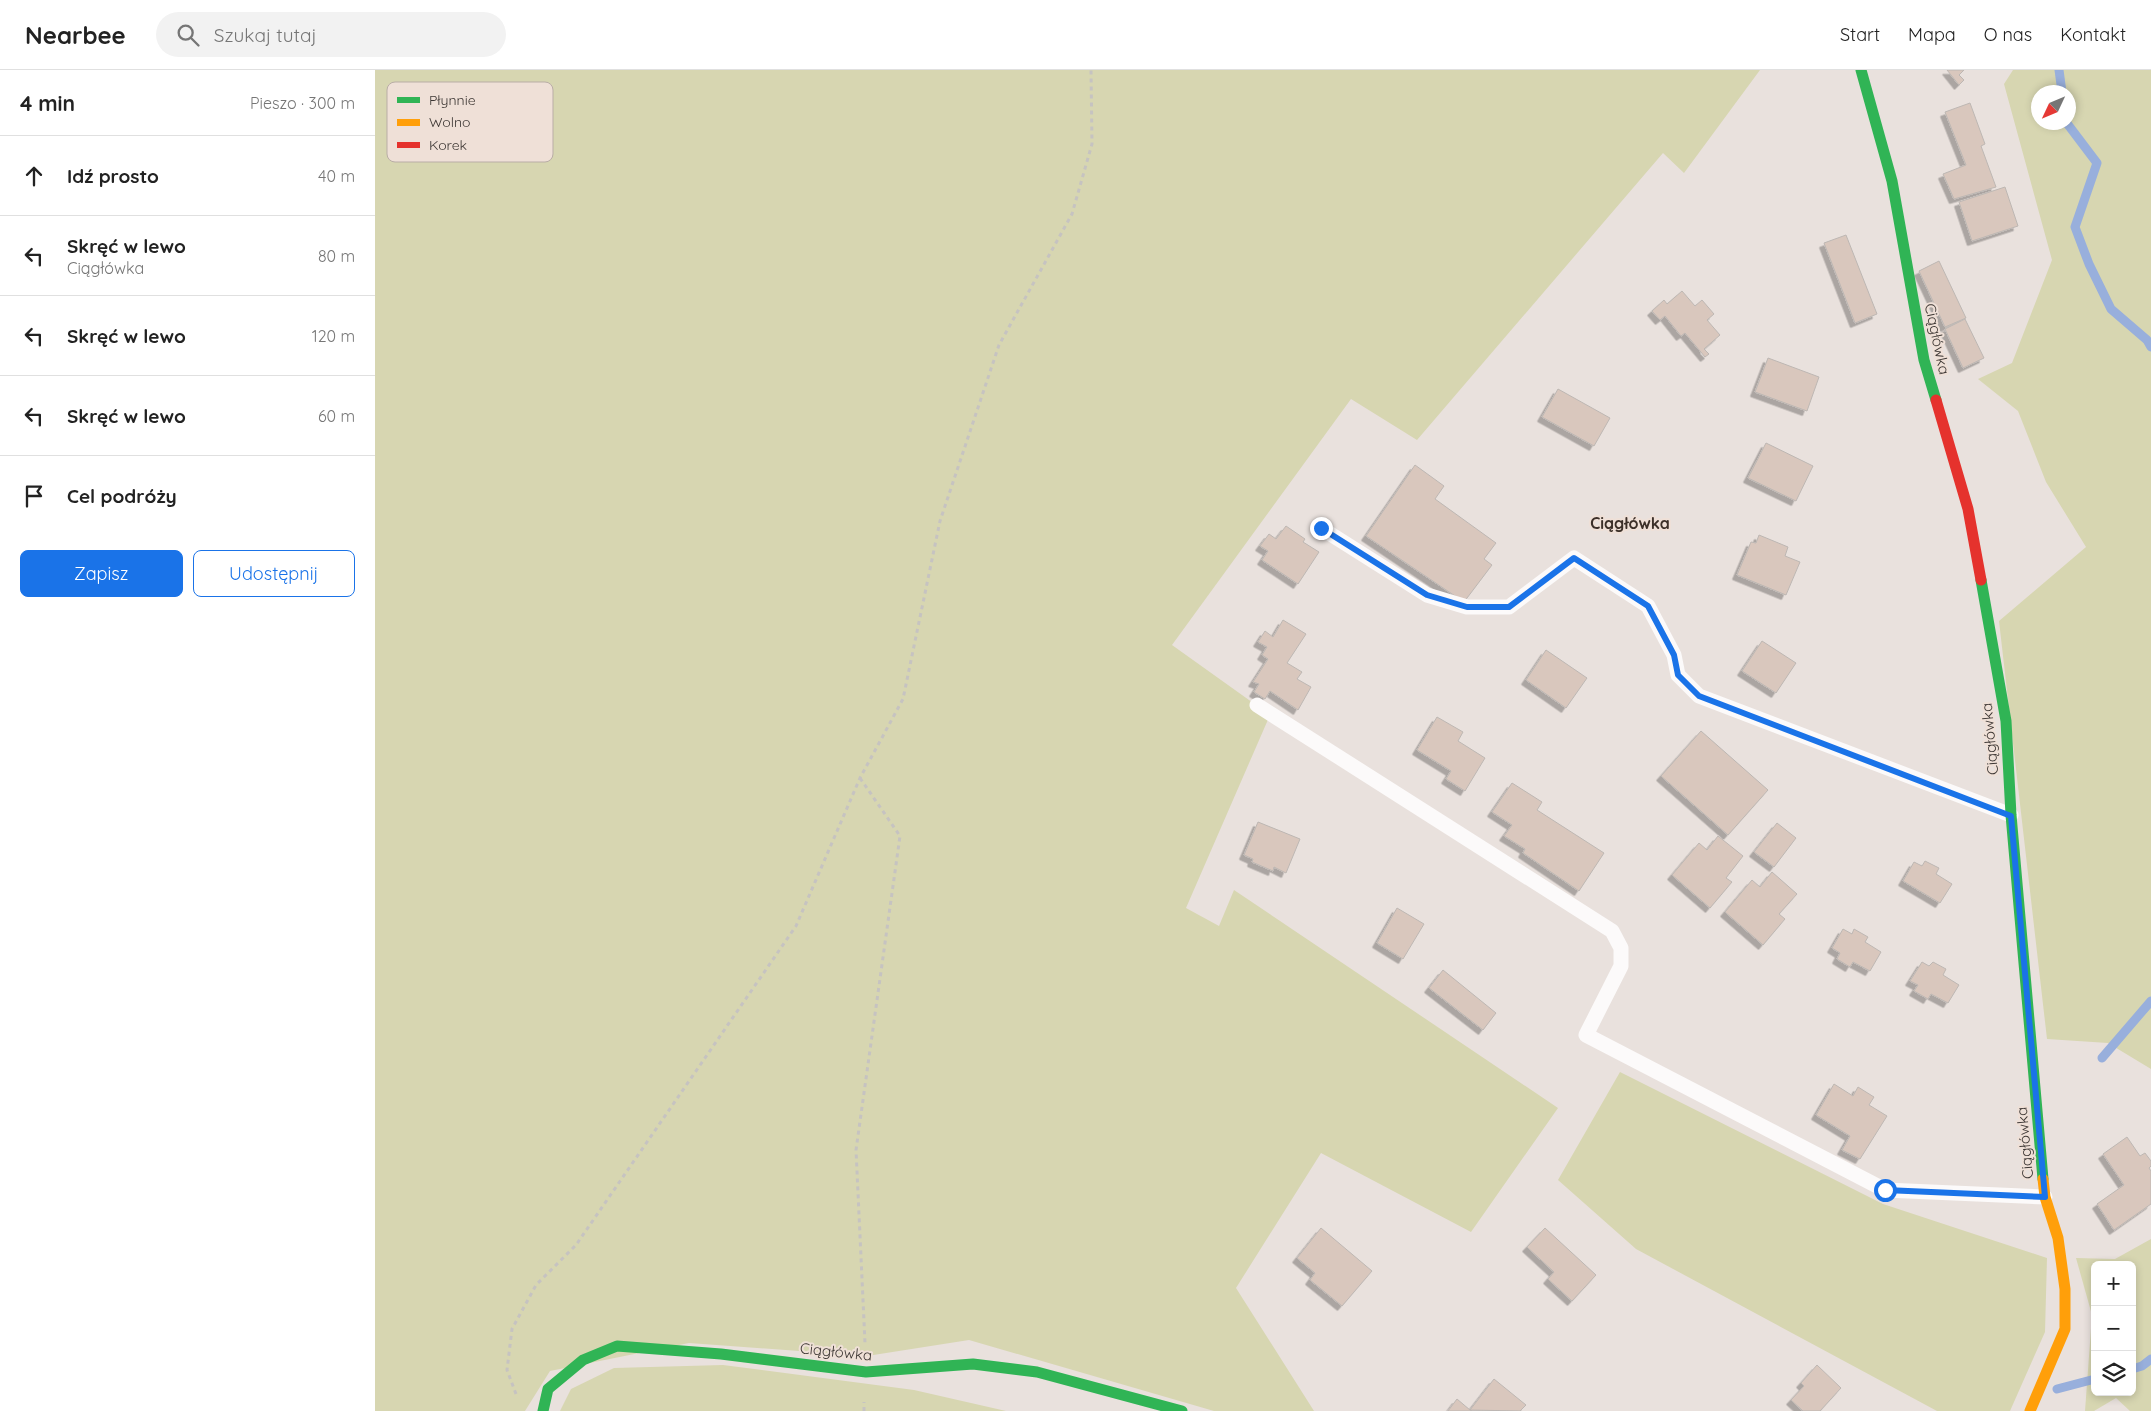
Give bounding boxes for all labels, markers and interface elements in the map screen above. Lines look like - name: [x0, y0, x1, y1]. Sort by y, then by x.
- search box: [156, 12, 506, 57]
- text: Nearbee: [25, 20, 126, 50]
- icon: search: [174, 21, 202, 49]
- text: Szukaj tutaj: [214, 23, 317, 47]
- text: Start: [1840, 23, 1880, 46]
- text: Mapa: [1908, 23, 1956, 46]
- text: O nas: [1984, 23, 2032, 46]
- text: Kontakt: [2060, 23, 2126, 46]
- legend: [387, 82, 553, 162]
- north arrow: [2031, 85, 2076, 130]
- text: 4 min: [20, 90, 75, 116]
- text: Płynnie: [429, 91, 476, 109]
- text: Pieszo · 300 m: [250, 93, 355, 113]
- text: Wolno: [429, 113, 471, 131]
- text: Korek: [429, 136, 467, 154]
- icon: ahead: [20, 162, 48, 190]
- text: Idź prosto: [67, 164, 159, 188]
- text: 40 m: [318, 166, 355, 186]
- text: Skręć w lewo: [67, 234, 186, 258]
- icon: left: [20, 242, 48, 270]
- text: 80 m: [318, 246, 355, 266]
- text: Ciągłówka: [67, 258, 144, 278]
- street label: Ciągłówka: [1921, 302, 1954, 376]
- icon: left: [20, 322, 48, 350]
- text: Skręć w lewo: [67, 324, 186, 348]
- text: 120 m: [312, 326, 355, 346]
- icon: left: [20, 402, 48, 430]
- text: Skręć w lewo: [67, 404, 186, 428]
- text: 60 m: [318, 406, 355, 426]
- icon: arrive: [20, 482, 48, 510]
- text: Cel podróży: [67, 484, 177, 508]
- district label: Ciągłówka: [1590, 513, 1670, 533]
- route end: [1310, 517, 1333, 540]
- button: Zapisz: [20, 550, 183, 597]
- button: Udostępnij: [193, 550, 355, 597]
- street label: Ciągłówka: [1977, 702, 2002, 776]
- street label: Ciągłówka: [2012, 1106, 2037, 1180]
- route start: [1874, 1179, 1897, 1202]
- map controls: [2091, 1261, 2136, 1396]
- button: +: [2091, 1261, 2136, 1306]
- button: −: [2091, 1306, 2136, 1351]
- street label: Ciągłówka: [799, 1338, 873, 1365]
- button: layers: [2091, 1351, 2136, 1396]

